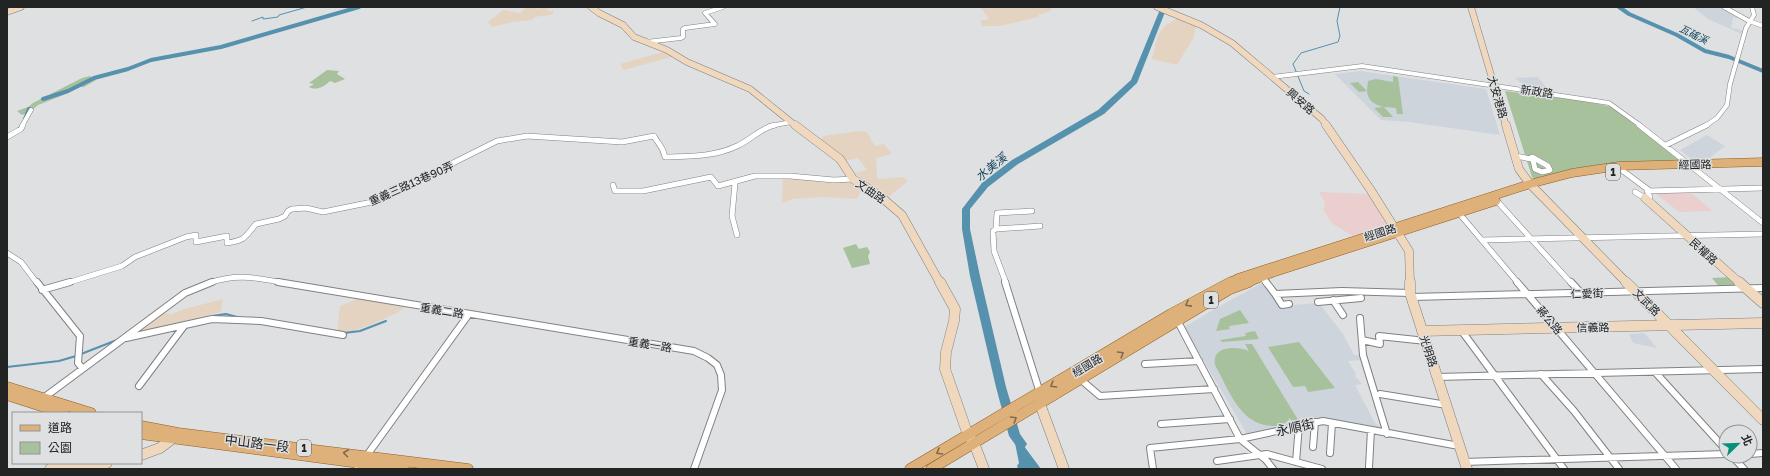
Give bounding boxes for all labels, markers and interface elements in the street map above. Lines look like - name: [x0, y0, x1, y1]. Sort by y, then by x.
- water label: 瓦磘溪: [1678, 22, 1712, 47]
- street label: 大安港路: [1486, 74, 1510, 120]
- street label: 新政路: [1520, 82, 1554, 100]
- street label: 興安路: [1284, 85, 1318, 117]
- water label: 水美溪: [972, 149, 1011, 184]
- street label: 經國路: [1678, 157, 1712, 171]
- street label: 重義三路13巷90弄: [367, 159, 455, 207]
- road number: 1: [1606, 164, 1620, 180]
- street label: 文曲路: [854, 176, 888, 206]
- street label: 經國路: [1362, 221, 1398, 243]
- street label: 民權路: [1687, 235, 1721, 267]
- street label: 仁愛街: [1570, 286, 1604, 300]
- street label: 文武路: [1631, 286, 1663, 318]
- road number: 1: [1204, 292, 1218, 308]
- street label: 重義二路: [419, 300, 465, 320]
- one-way arrow: [1185, 300, 1193, 307]
- street label: 蔣公路: [1534, 303, 1566, 337]
- street label: 信義路: [1576, 320, 1610, 334]
- street label: 光明路: [1418, 333, 1440, 369]
- street label: 重義一路: [627, 334, 673, 354]
- street label: 經國路: [1070, 351, 1104, 379]
- one-way arrow: [1117, 351, 1124, 359]
- one-way arrow: [1050, 380, 1057, 388]
- legend: [12, 412, 142, 464]
- street label: 永順街: [1274, 415, 1316, 439]
- one-way arrow: [1010, 417, 1017, 424]
- text: 道路: [48, 420, 72, 435]
- north arrow: [1718, 424, 1758, 464]
- street label: 中山路一段: [224, 431, 290, 455]
- text: 北: [1740, 432, 1756, 447]
- text: 公園: [48, 440, 72, 455]
- road number: 1: [297, 440, 311, 456]
- one-way arrow: [936, 448, 943, 455]
- one-way arrow: [343, 449, 349, 458]

